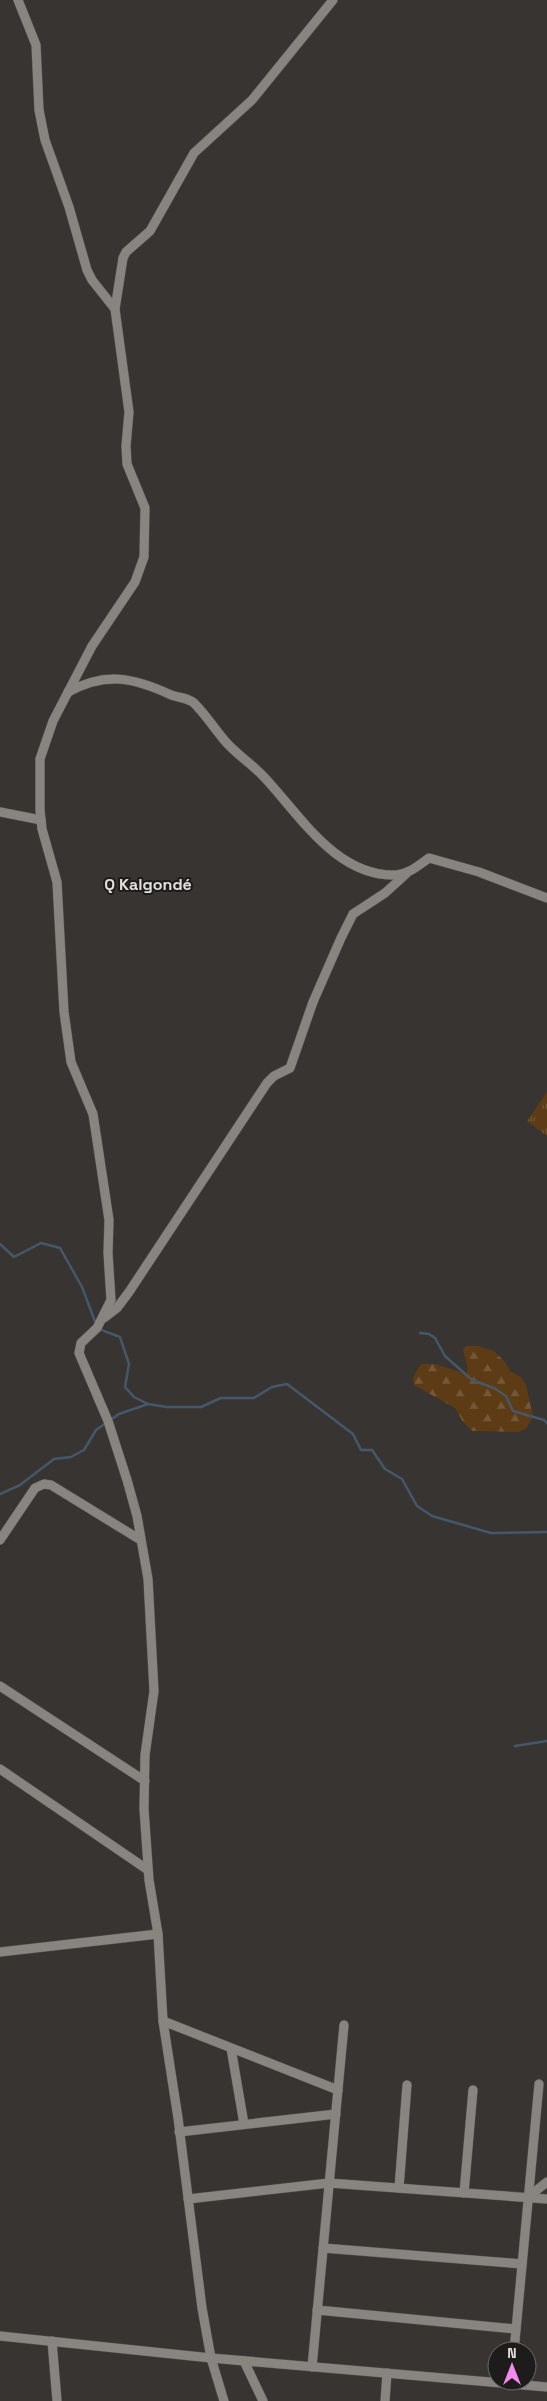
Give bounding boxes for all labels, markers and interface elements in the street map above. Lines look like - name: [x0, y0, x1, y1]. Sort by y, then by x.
- district label: Q Kalgondé: [104, 874, 192, 895]
- north arrow: [487, 2341, 537, 2391]
- text: N: [507, 2344, 517, 2362]

